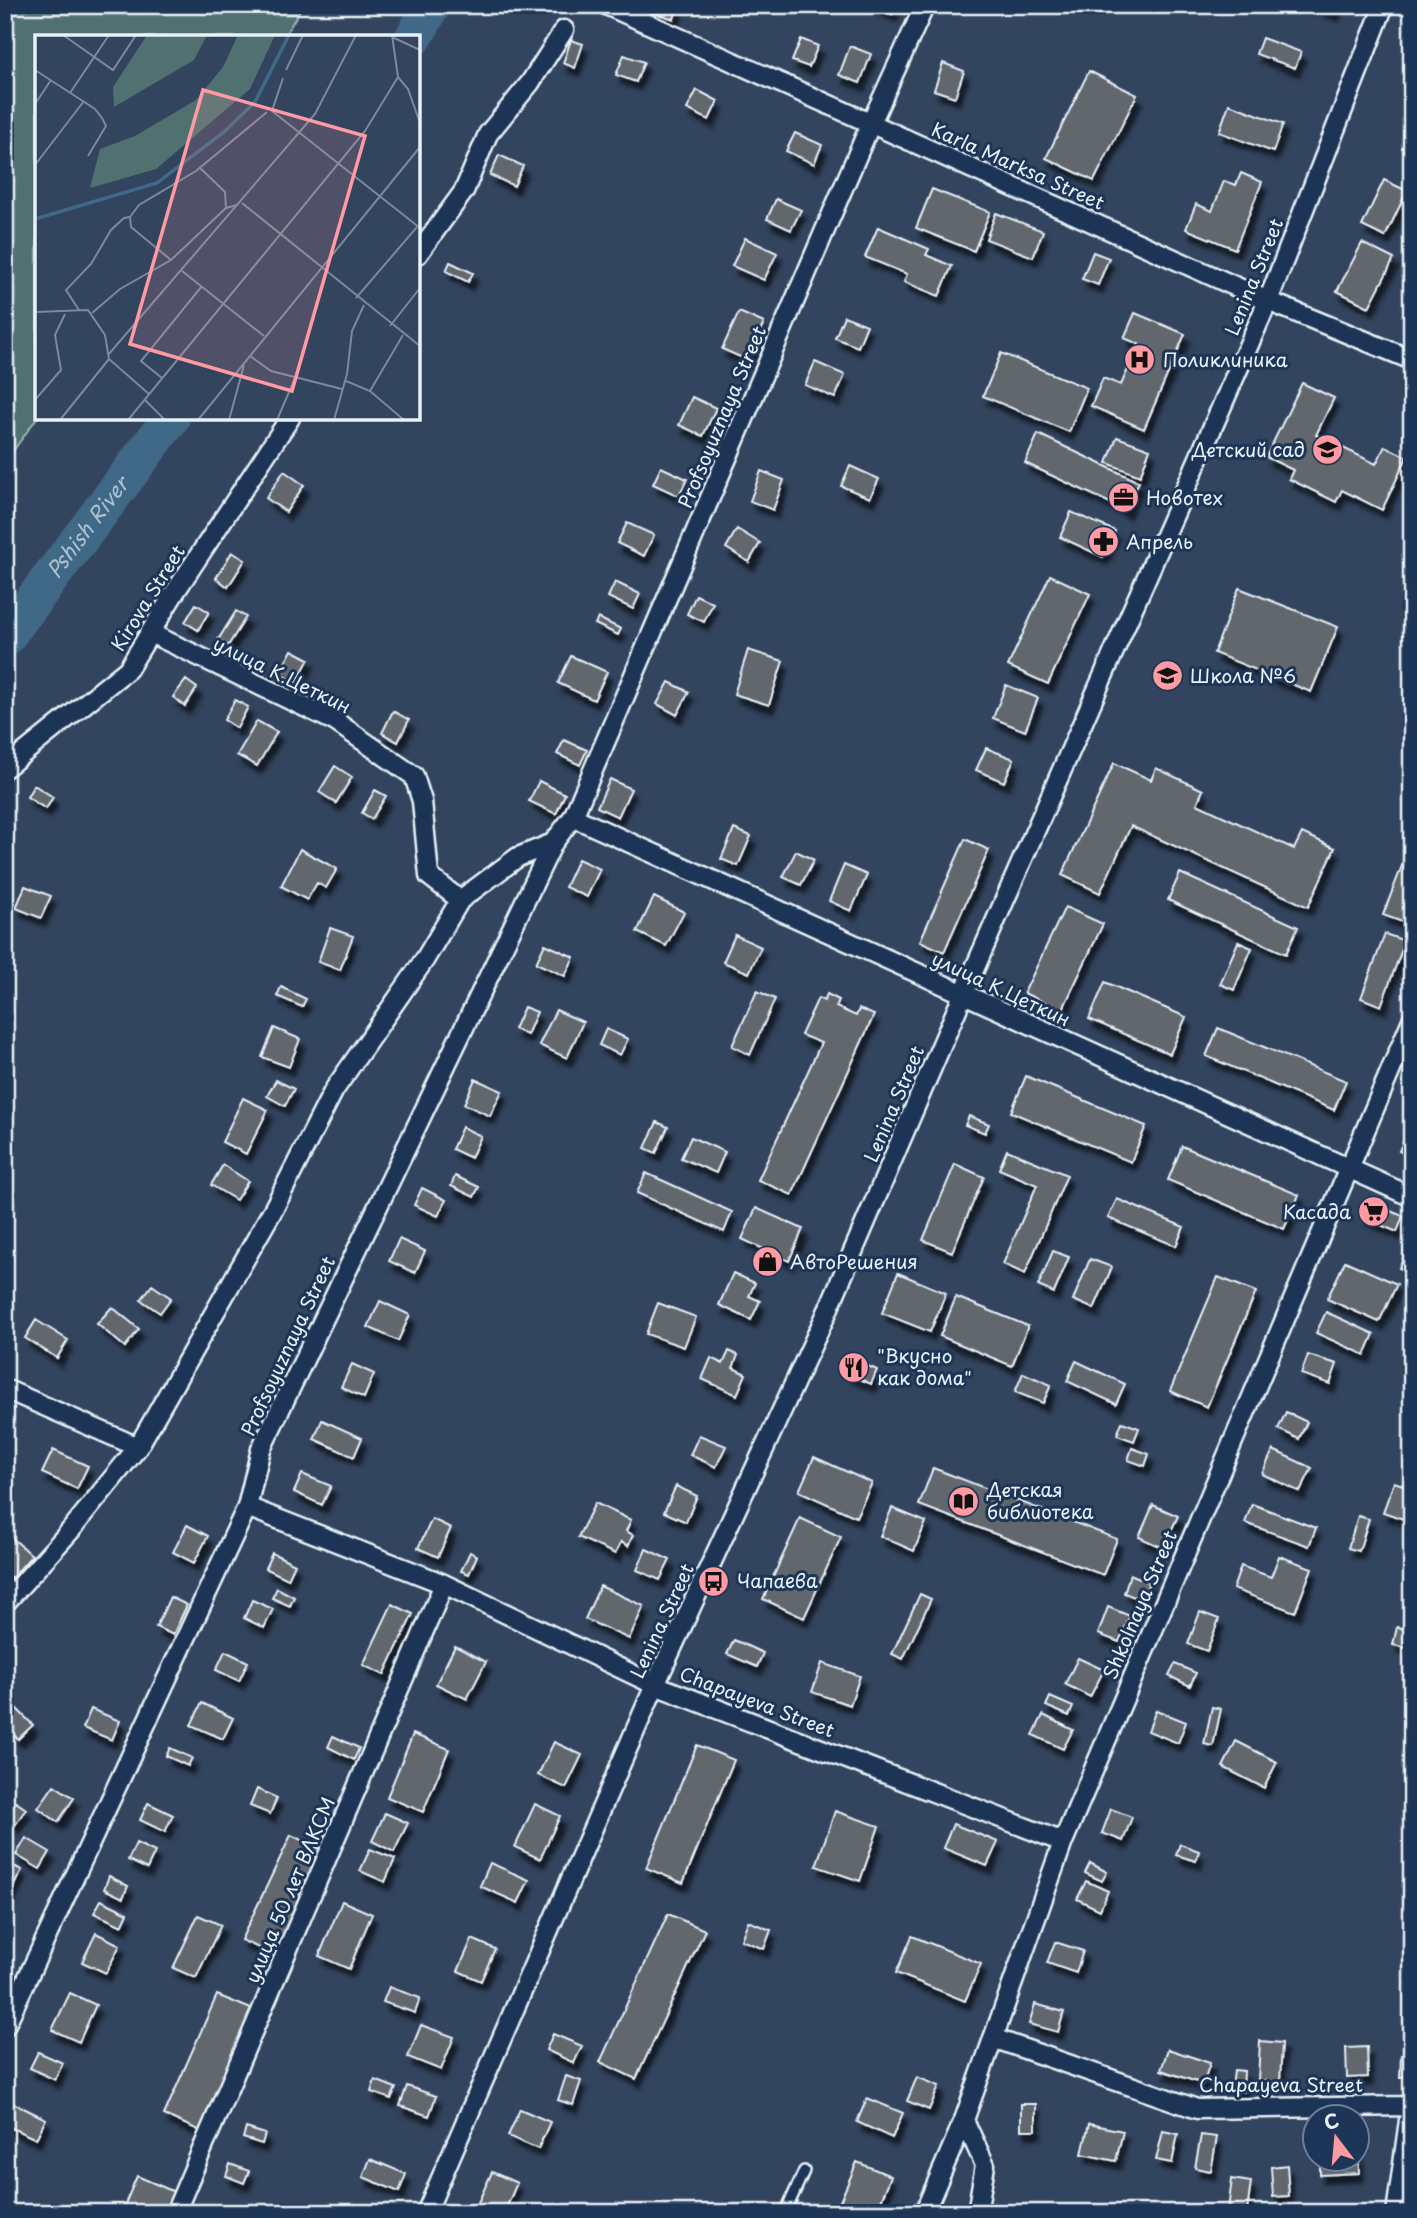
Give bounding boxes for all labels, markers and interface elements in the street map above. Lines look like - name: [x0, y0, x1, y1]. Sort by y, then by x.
- inset map: [35, 35, 420, 420]
- street label: Karla Marksa Street: [928, 114, 1109, 216]
- street label: Lenina Street: [1217, 214, 1289, 339]
- street label: Profsoyuznaya Street: [670, 321, 772, 512]
- hospital icon: Поликлиника: [1123, 343, 1157, 377]
- place label: Поликлиника: [1163, 345, 1288, 373]
- school or university icon: Детский сад: [1311, 433, 1345, 467]
- place label: Детский сад: [1191, 435, 1305, 463]
- water label: Pshish River: [38, 467, 137, 584]
- office icon: Новотех: [1106, 481, 1140, 515]
- place label: Новотех: [1146, 483, 1223, 511]
- pharmacy icon: Апрель: [1086, 525, 1120, 559]
- place label: Апрель: [1126, 527, 1193, 555]
- street label: Kirova Street: [103, 539, 191, 656]
- street label: улица К.Цеткин: [209, 629, 356, 720]
- school or university icon: Школа №6: [1150, 659, 1184, 693]
- place label: Школа №6: [1190, 661, 1296, 689]
- street label: улица К.Цеткин: [928, 944, 1075, 1032]
- street label: Lenina Street: [856, 1041, 930, 1166]
- supermarket icon: Касада: [1357, 1195, 1391, 1229]
- place label: Касада: [1283, 1197, 1351, 1225]
- shop icon: АвтоРешения: [750, 1245, 784, 1279]
- place label: АвтоРешения: [790, 1247, 918, 1275]
- street label: Profsoyuznaya Street: [233, 1251, 341, 1440]
- place label: "Вкусно как дома": [877, 1341, 972, 1391]
- restaurant icon: "Вкусно как дома": [837, 1350, 871, 1384]
- place label: Детская библиотека: [986, 1475, 1094, 1525]
- library icon: Детская библиотека: [947, 1484, 981, 1518]
- street label: Shkolnaya Street: [1095, 1526, 1183, 1683]
- street label: Lenina Street: [622, 1558, 700, 1683]
- bus stop icon: Чапаева: [697, 1564, 731, 1598]
- place label: Чапаева: [737, 1566, 818, 1594]
- street label: Chapayeva Street: [676, 1659, 839, 1744]
- street label: улица 50 лет ВЛКСМ: [237, 1792, 341, 1987]
- street label: Chapayeva Street: [1199, 2070, 1363, 2098]
- north arrow: [1302, 2102, 1372, 2172]
- text: С: [1320, 2105, 1342, 2136]

